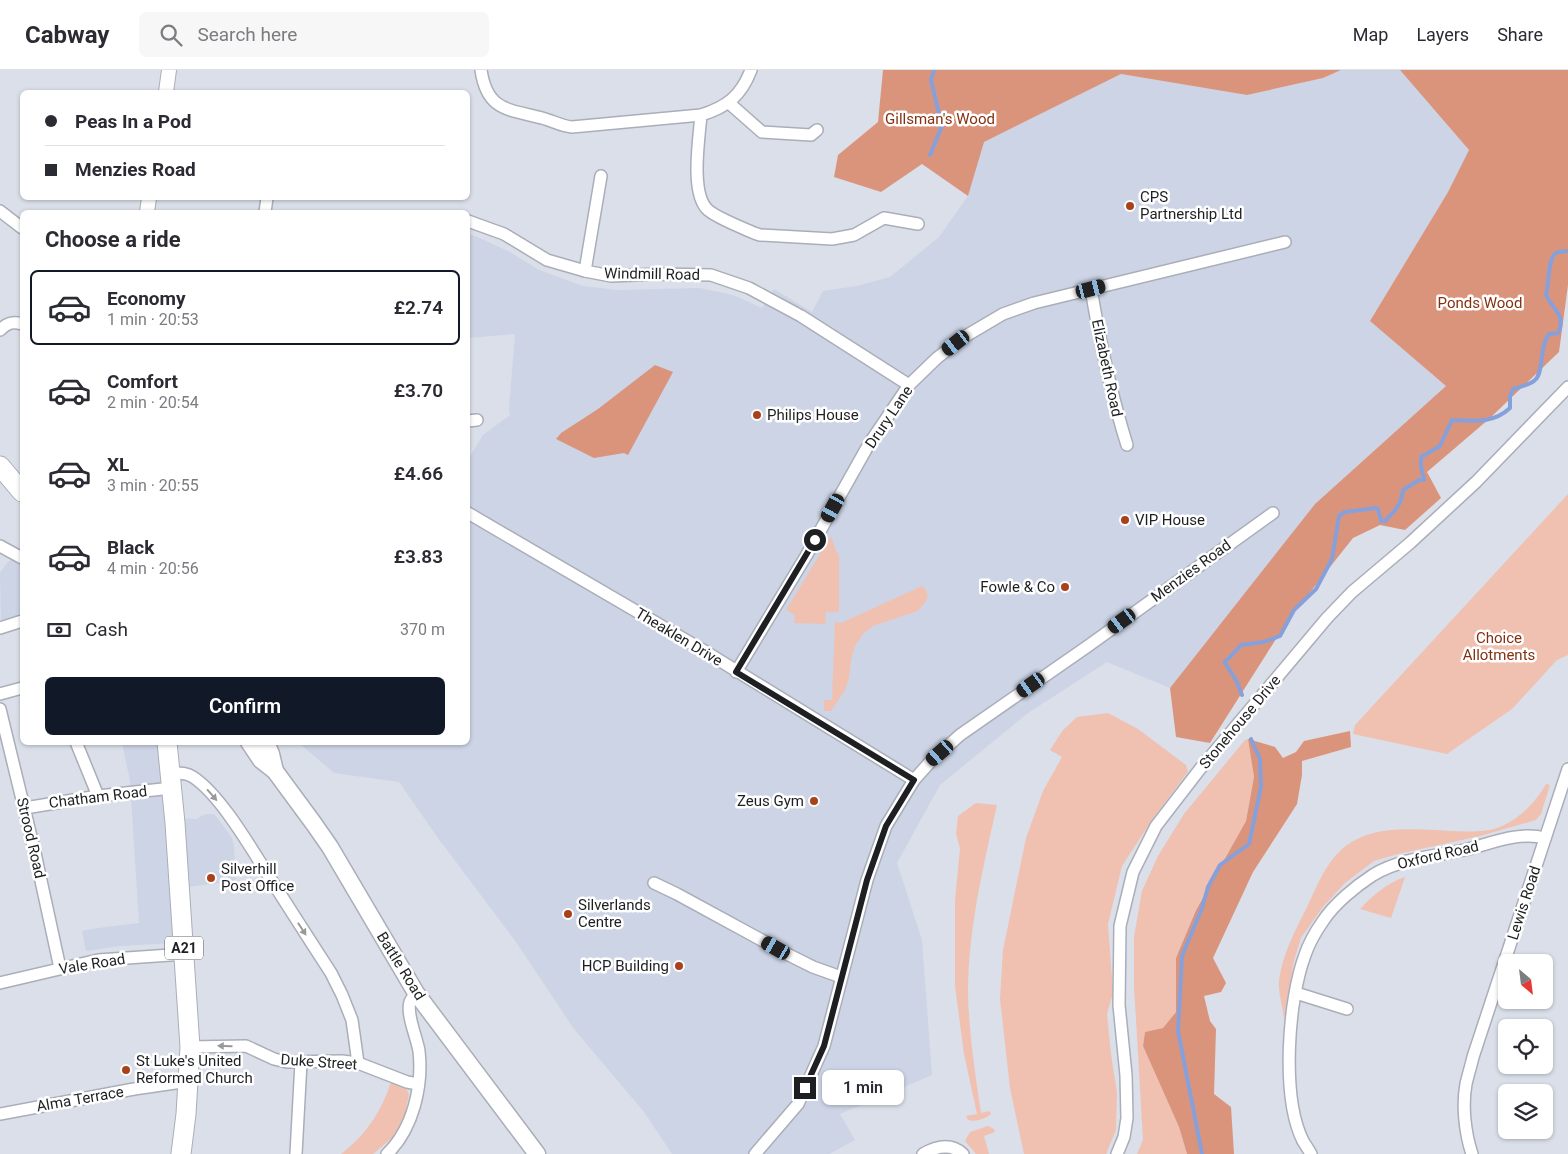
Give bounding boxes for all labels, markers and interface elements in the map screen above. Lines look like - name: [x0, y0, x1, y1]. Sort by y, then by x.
- search box: [139, 12, 489, 57]
- text: Cabway: [25, 21, 109, 49]
- icon: search: [157, 21, 185, 49]
- text: Search here: [197, 23, 297, 46]
- text: Map: [1353, 24, 1388, 45]
- text: Layers: [1416, 24, 1469, 45]
- text: Share: [1497, 24, 1543, 45]
- text: Peas In a Pod: [75, 110, 191, 133]
- park label: Gillsman's Wood: [885, 110, 995, 128]
- text: Menzies Road: [75, 158, 196, 181]
- place label: CPS Partnership Ltd: [1140, 188, 1242, 223]
- marker: CPS Partnership Ltd: [1124, 200, 1136, 212]
- text: Choose a ride: [45, 227, 181, 252]
- street label: Windmill Road: [604, 264, 700, 284]
- car: [1074, 278, 1107, 300]
- icon: car: [47, 285, 92, 330]
- text: Economy: [107, 287, 186, 310]
- park label: Ponds Wood: [1438, 294, 1522, 312]
- text: £2.74: [394, 296, 443, 319]
- text: 1 min · 20:53: [107, 310, 199, 329]
- street label: Elizabeth Road: [1088, 318, 1126, 418]
- car: [939, 328, 972, 358]
- icon: car: [47, 368, 92, 413]
- text: Comfort: [107, 370, 178, 393]
- text: £3.70: [394, 379, 443, 402]
- street label: Drury Lane: [861, 382, 917, 452]
- text: 2 min · 20:54: [107, 393, 199, 412]
- place label: Philips House: [767, 406, 859, 424]
- marker: Philips House: [751, 409, 763, 421]
- icon: car: [47, 451, 92, 496]
- text: XL: [107, 453, 129, 476]
- text: £4.66: [394, 462, 443, 485]
- text: 3 min · 20:55: [107, 476, 199, 495]
- car: [819, 491, 846, 525]
- place label: VIP House: [1135, 511, 1205, 529]
- marker: VIP House: [1119, 514, 1131, 526]
- route start: [804, 529, 826, 551]
- icon: car: [47, 534, 92, 579]
- text: Black: [107, 536, 154, 559]
- street label: Menzies Road: [1148, 536, 1234, 606]
- text: £3.83: [394, 545, 443, 568]
- text: 4 min · 20:56: [107, 559, 199, 578]
- place label: Fowle & Co: [980, 578, 1055, 596]
- marker: Fowle & Co: [1059, 581, 1071, 593]
- street label: Theaklen Drive: [632, 604, 726, 670]
- car: [1105, 606, 1138, 636]
- icon: cash: [45, 616, 73, 644]
- text: Cash: [85, 618, 128, 641]
- text: 370 m: [400, 620, 445, 639]
- park label: Choice Allotments: [1463, 629, 1535, 664]
- car: [1014, 670, 1047, 700]
- street label: Stonehouse Drive: [1196, 672, 1284, 772]
- button: Confirm: [45, 677, 445, 735]
- car: [923, 737, 956, 769]
- street label: Chatham Road: [48, 782, 148, 812]
- one-way arrow: [206, 788, 217, 801]
- place label: Zeus Gym: [737, 792, 804, 810]
- marker: Zeus Gym: [808, 795, 820, 807]
- street label: Strood Road: [13, 796, 49, 880]
- street label: Oxford Road: [1396, 837, 1480, 873]
- place label: Silverhill Post Office: [221, 860, 294, 895]
- street label: Lewis Road: [1504, 864, 1544, 942]
- marker: Silverhill Post Office: [205, 872, 217, 884]
- place label: Silverlands Centre: [578, 896, 651, 931]
- marker: Silverlands Centre: [562, 908, 574, 920]
- one-way arrow: [298, 922, 307, 936]
- street label: Battle Road: [373, 929, 429, 1003]
- car: [759, 934, 792, 962]
- road number: A21: [165, 936, 203, 960]
- street label: Vale Road: [57, 950, 127, 978]
- north arrow: [1498, 954, 1552, 1009]
- map controls: [1498, 954, 1553, 1139]
- place label: HCP Building: [582, 957, 669, 975]
- marker: HCP Building: [673, 960, 685, 972]
- button: locate: [1498, 1019, 1553, 1074]
- one-way arrow: [217, 1042, 233, 1050]
- street label: Duke Street: [280, 1050, 358, 1074]
- place label: St Luke's United Reformed Church: [136, 1052, 253, 1087]
- marker: St Luke's United Reformed Church: [120, 1064, 132, 1076]
- callout: 1 min: [822, 1070, 905, 1106]
- route end: [794, 1077, 816, 1099]
- text: 1 min: [843, 1078, 883, 1097]
- street label: Alma Terrace: [35, 1082, 125, 1116]
- button: layers: [1498, 1084, 1553, 1139]

